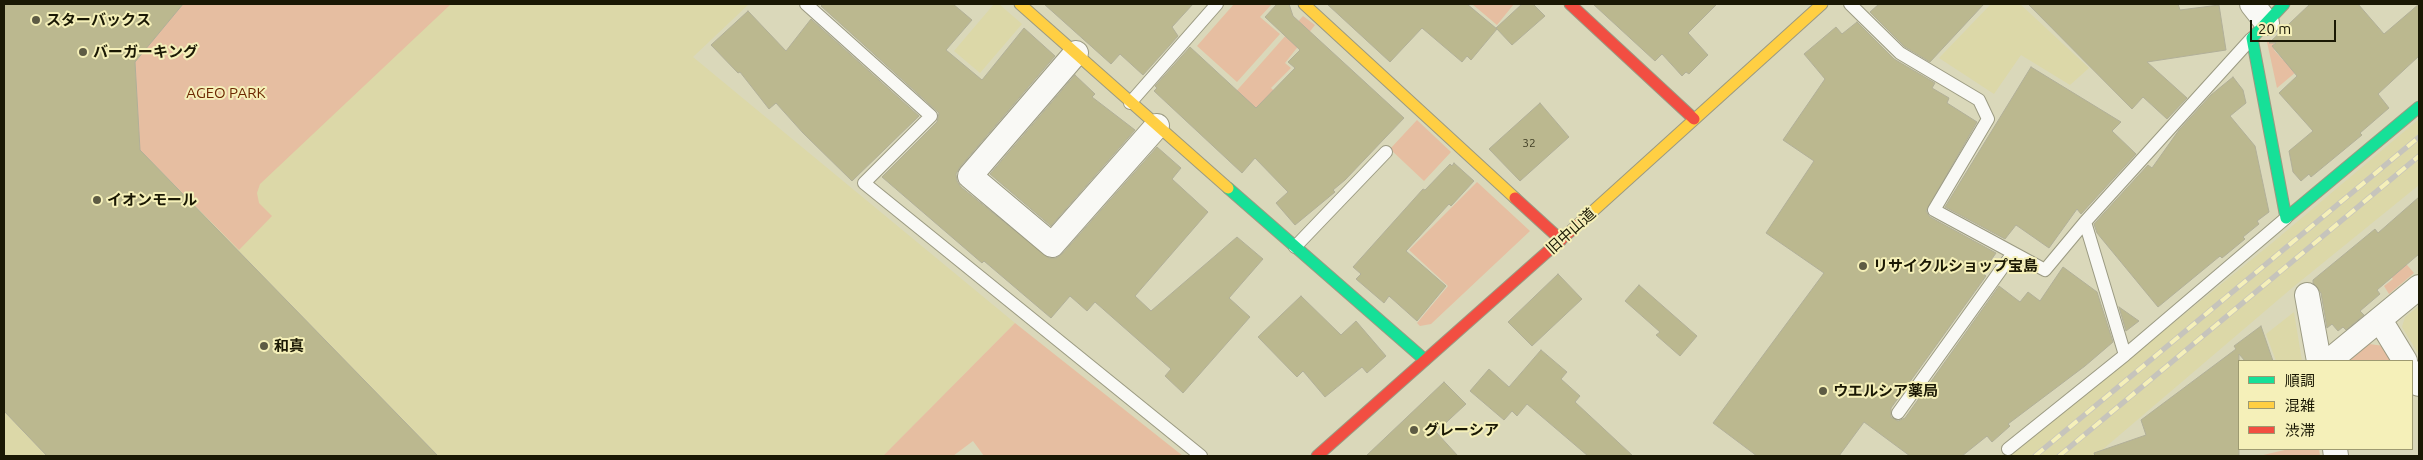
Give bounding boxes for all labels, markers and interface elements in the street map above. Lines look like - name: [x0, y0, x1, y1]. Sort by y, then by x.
- scale bar: [2253, 10, 2339, 42]
- place label: スターバックス: [46, 11, 151, 29]
- marker: スターバックス: [30, 14, 42, 26]
- text: 20 m: [2258, 20, 2291, 37]
- place label: バーガーキング: [93, 43, 198, 61]
- marker: バーガーキング: [77, 46, 89, 58]
- park label: AGEO PARK: [186, 84, 266, 102]
- house number: 32: [1522, 136, 1536, 150]
- place label: イオンモール: [107, 191, 197, 209]
- marker: イオンモール: [91, 194, 103, 206]
- street label: 旧中山道: [1543, 204, 1599, 258]
- place label: リサイクルショップ宝島: [1873, 257, 2038, 275]
- marker: リサイクルショップ宝島: [1857, 260, 1869, 272]
- place label: 和真: [274, 337, 304, 355]
- marker: 和真: [258, 340, 270, 352]
- legend: [2238, 360, 2413, 450]
- text: 順調: [2285, 372, 2315, 389]
- place label: ウエルシア薬局: [1833, 382, 1938, 400]
- marker: ウエルシア薬局: [1817, 385, 1829, 397]
- text: 混雑: [2285, 397, 2315, 414]
- place label: グレーシア: [1424, 421, 1499, 439]
- text: 渋滞: [2285, 422, 2315, 439]
- marker: グレーシア: [1408, 424, 1420, 436]

